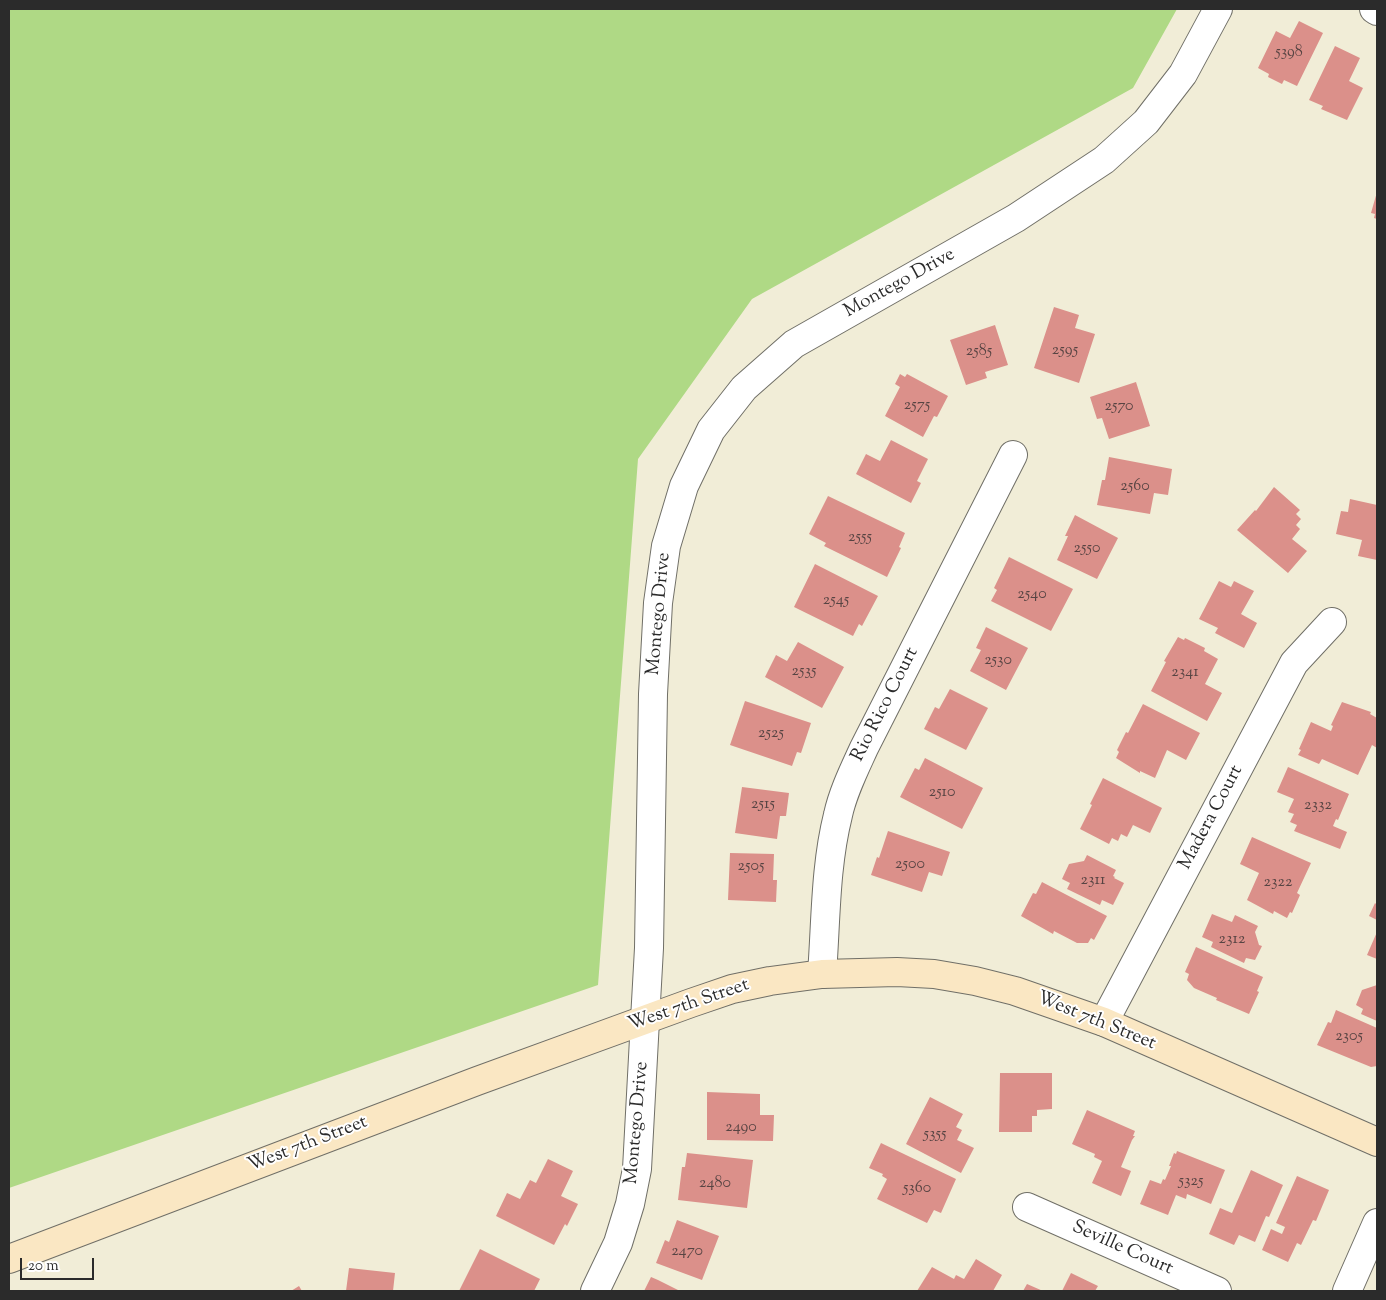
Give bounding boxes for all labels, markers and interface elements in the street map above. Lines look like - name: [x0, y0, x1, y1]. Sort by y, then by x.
- house number: 5398: [1275, 43, 1303, 63]
- street label: Montego Drive: [841, 244, 959, 324]
- house number: 2595: [1052, 341, 1078, 361]
- house number: 2585: [966, 342, 992, 362]
- house number: 2575: [904, 396, 930, 416]
- house number: 2570: [1104, 397, 1134, 417]
- house number: 2560: [1120, 477, 1150, 497]
- house number: 2555: [848, 528, 872, 548]
- house number: 2550: [1073, 539, 1101, 559]
- street label: Montego Drive: [643, 552, 677, 676]
- house number: 2540: [1017, 585, 1047, 605]
- house number: 2545: [823, 591, 849, 611]
- street label: Rio Rico Court: [847, 644, 925, 766]
- house number: 2530: [984, 651, 1012, 671]
- house number: 2535: [792, 662, 816, 682]
- house number: 2341: [1171, 663, 1199, 683]
- house number: 2525: [758, 724, 784, 744]
- street label: Madera Court: [1175, 762, 1249, 874]
- house number: 2510: [929, 783, 955, 803]
- house number: 2515: [751, 795, 775, 815]
- house number: 2332: [1304, 796, 1332, 816]
- house number: 2500: [895, 855, 925, 875]
- house number: 2505: [738, 857, 764, 877]
- house number: 2311: [1081, 871, 1105, 891]
- house number: 2322: [1264, 873, 1292, 893]
- house number: 2312: [1219, 930, 1245, 950]
- street label: West 7th Street: [626, 975, 752, 1037]
- street label: West 7th Street: [1033, 988, 1159, 1056]
- house number: 2305: [1335, 1027, 1363, 1047]
- street label: Montego Drive: [621, 1061, 655, 1185]
- street label: West 7th Street: [245, 1112, 371, 1178]
- house number: 2490: [725, 1118, 757, 1138]
- house number: 5355: [923, 1125, 947, 1145]
- house number: 5325: [1179, 1172, 1203, 1192]
- house number: 2480: [699, 1174, 731, 1194]
- house number: 5360: [903, 1179, 931, 1199]
- street label: Seville Court: [1068, 1217, 1176, 1281]
- house number: 2470: [671, 1242, 703, 1262]
- scale bar: [22, 1248, 96, 1280]
- text: 20 m: [28, 1256, 59, 1277]

